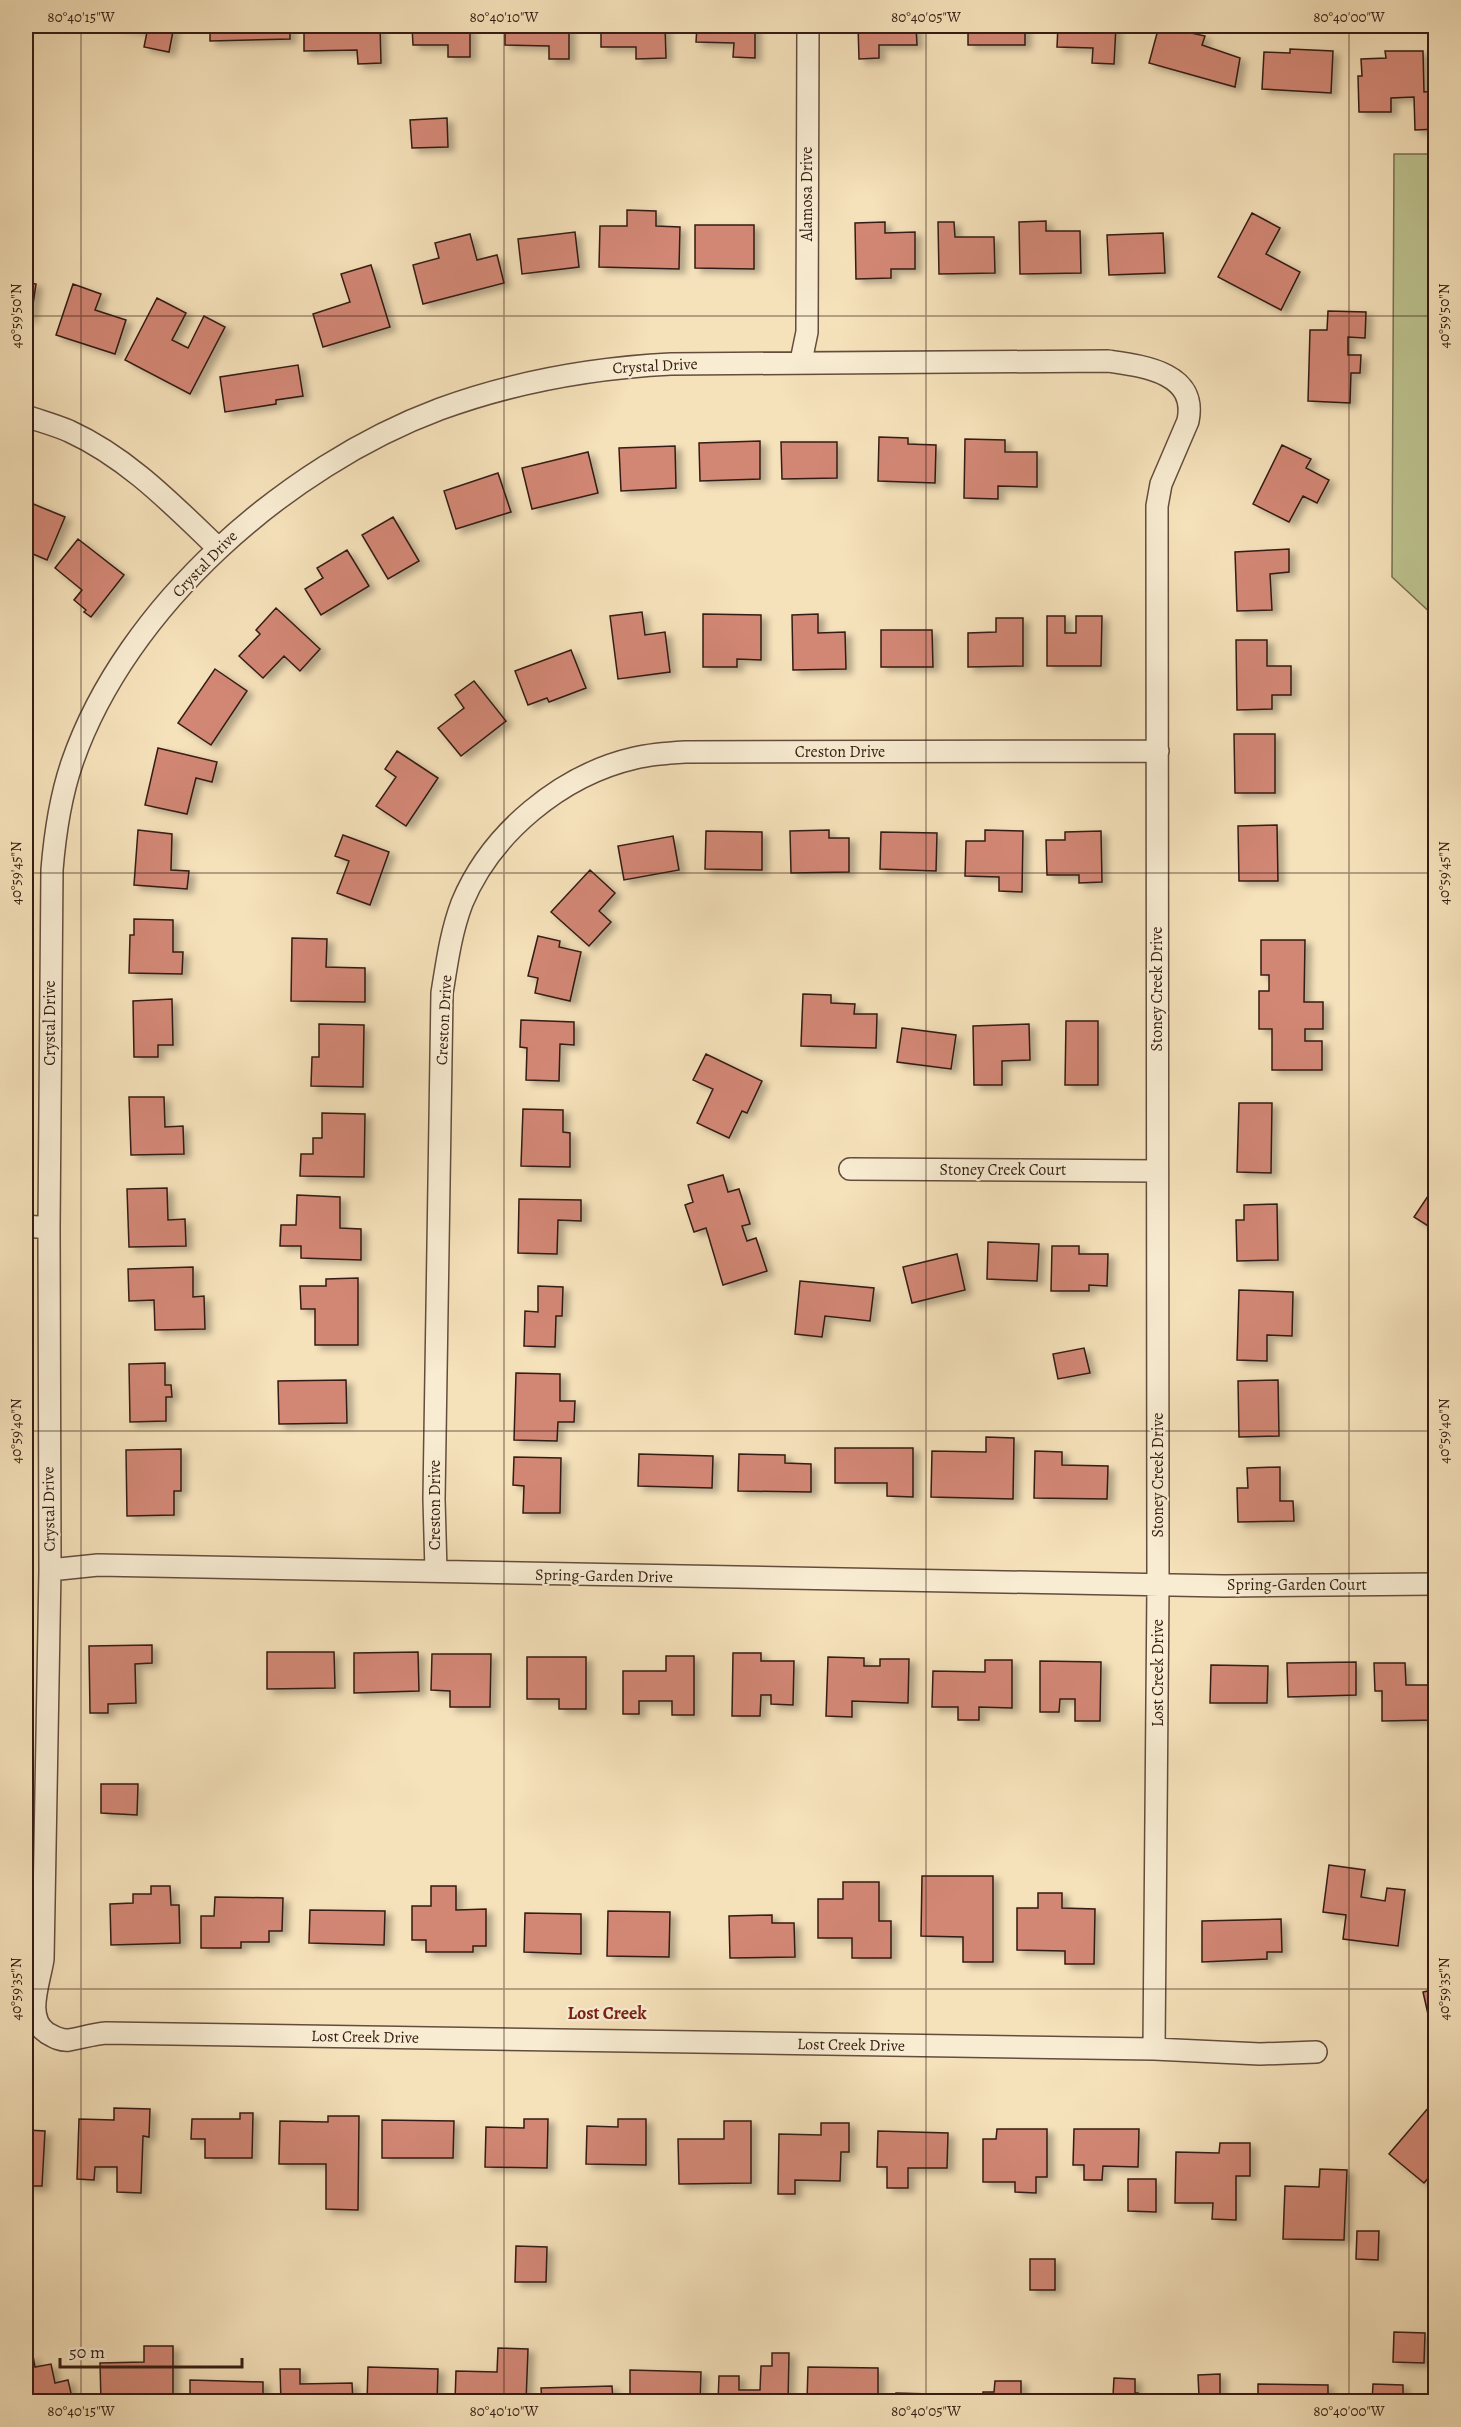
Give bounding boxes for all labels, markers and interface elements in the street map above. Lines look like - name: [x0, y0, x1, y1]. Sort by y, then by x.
- text: 80°40'15"W: [47, 7, 115, 27]
- text: 80°40'10"W: [470, 7, 538, 27]
- text: 80°40'05"W: [891, 7, 961, 27]
- text: 80°40'00"W: [1313, 7, 1385, 27]
- street label: Alamosa Drive: [796, 147, 818, 242]
- text: 40°59'50"N: [6, 283, 26, 348]
- text: 40°59'50"N: [1434, 283, 1454, 348]
- street label: Crystal Drive: [612, 353, 698, 379]
- street label: Crystal Drive: [167, 526, 243, 602]
- street label: Creston Drive: [795, 741, 885, 763]
- text: 40°59'45"N: [6, 841, 26, 905]
- text: 40°59'45"N: [1434, 841, 1454, 905]
- street label: Stoney Creek Drive: [1146, 926, 1168, 1052]
- street label: Creston Drive: [431, 974, 457, 1066]
- street label: Crystal Drive: [39, 980, 61, 1066]
- street label: Stoney Creek Court: [940, 1159, 1066, 1181]
- text: 40°59'40"N: [6, 1398, 26, 1464]
- text: 40°59'40"N: [1434, 1398, 1454, 1464]
- street label: Stoney Creek Drive: [1147, 1412, 1169, 1538]
- street label: Creston Drive: [424, 1460, 446, 1550]
- street label: Crystal Drive: [37, 1466, 61, 1552]
- street label: Spring-Garden Drive: [535, 1564, 673, 1588]
- street label: Spring-Garden Court: [1227, 1574, 1367, 1596]
- street label: Lost Creek Drive: [1147, 1619, 1169, 1727]
- text: 40°59'35"N: [6, 1957, 26, 2021]
- text: 40°59'35"N: [1434, 1957, 1454, 2021]
- district label: Lost Creek: [567, 2001, 647, 2025]
- street label: Lost Creek Drive: [311, 2025, 419, 2049]
- street label: Lost Creek Drive: [797, 2033, 905, 2057]
- scale bar: [60, 2331, 242, 2369]
- text: 50 m: [69, 2340, 105, 2364]
- text: 80°40'15"W: [47, 2401, 115, 2421]
- text: 80°40'10"W: [470, 2401, 538, 2421]
- text: 80°40'05"W: [891, 2401, 961, 2421]
- text: 80°40'00"W: [1313, 2401, 1385, 2421]

